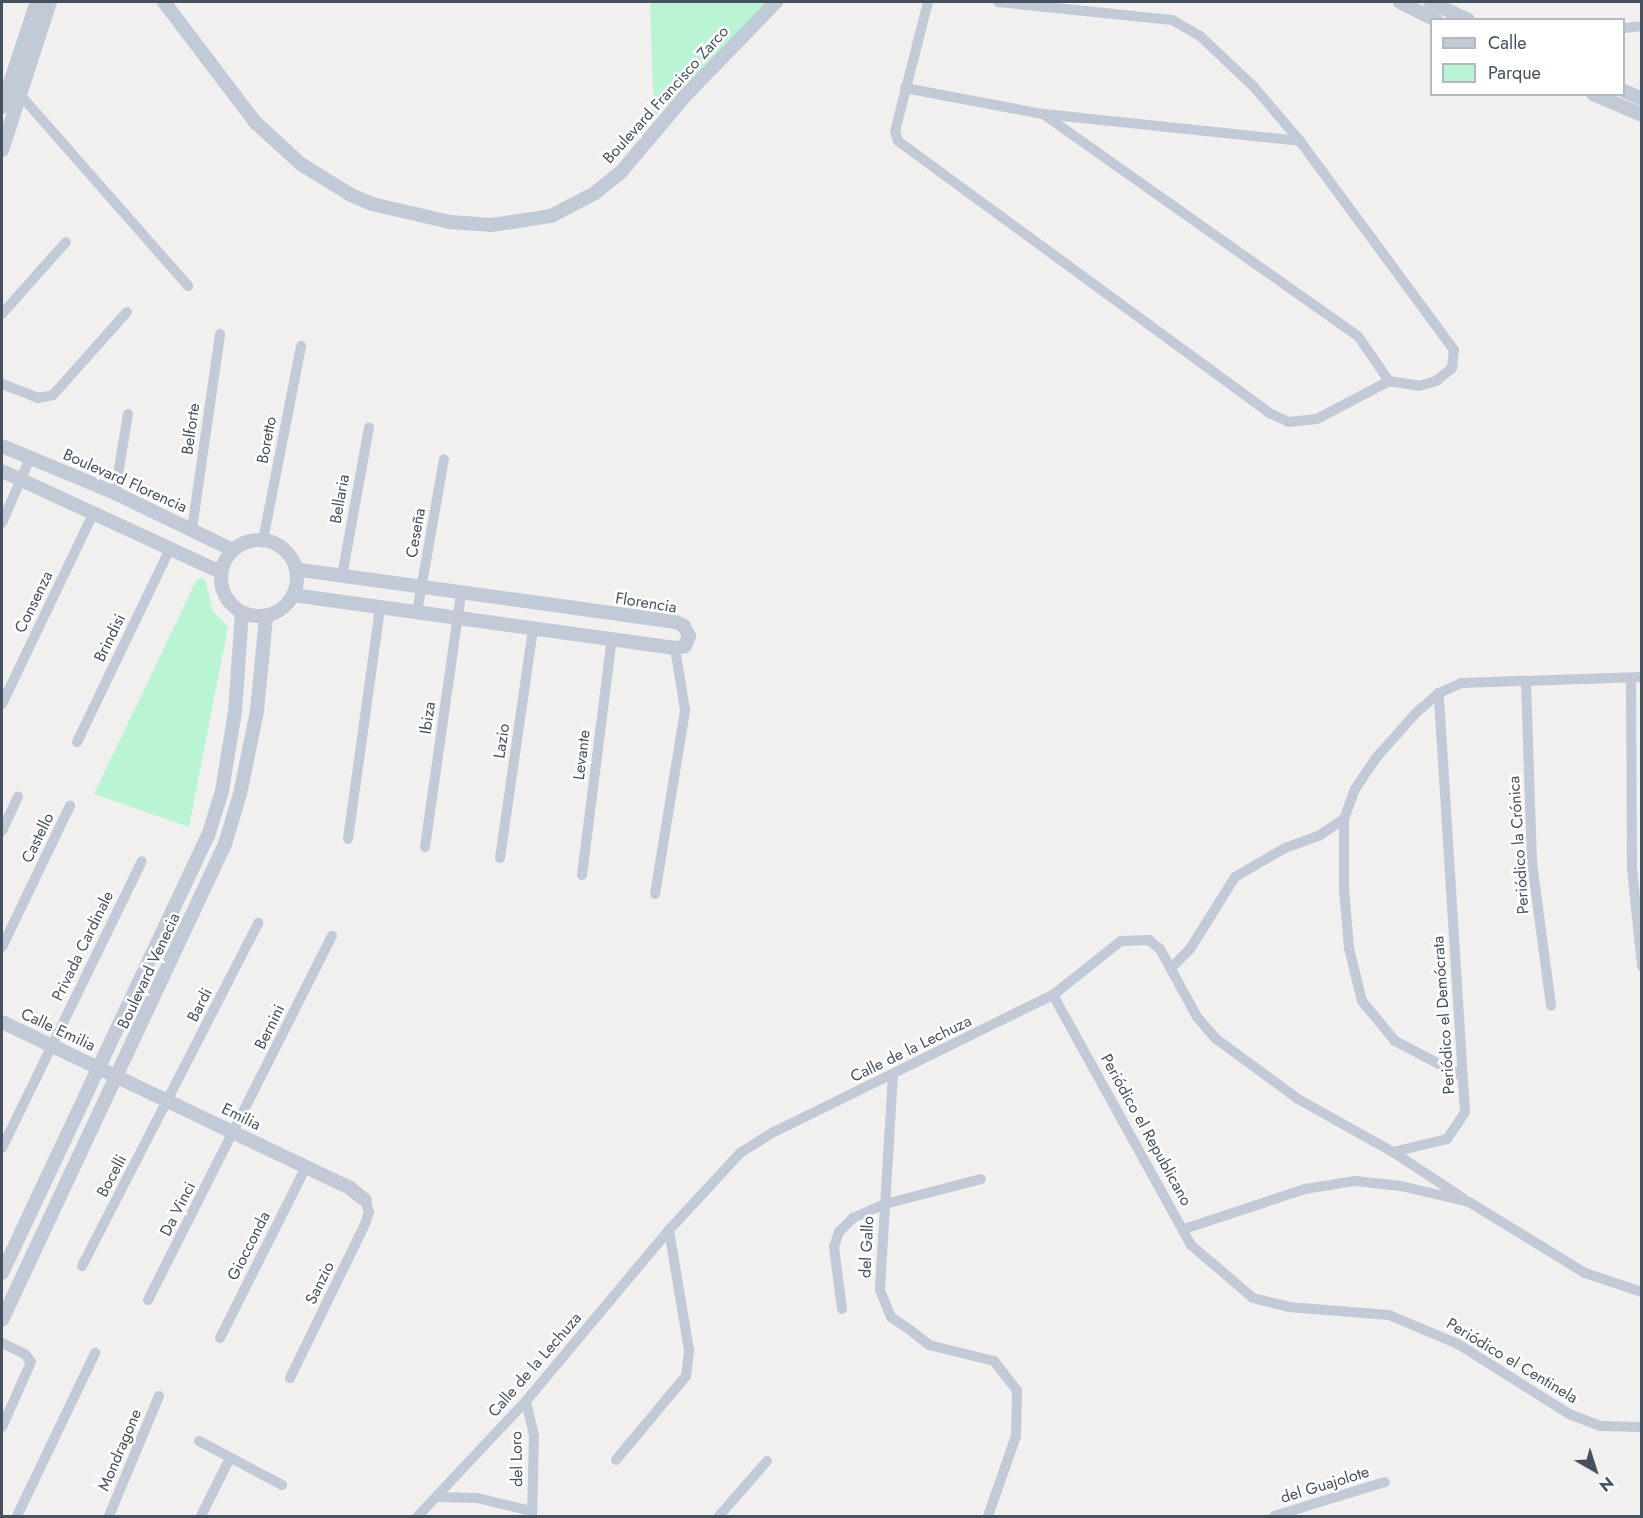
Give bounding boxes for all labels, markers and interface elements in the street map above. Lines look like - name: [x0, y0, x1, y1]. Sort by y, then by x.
- legend: [1430, 18, 1625, 96]
- street label: Boulevard Francisco Zarco: [599, 22, 733, 168]
- text: Calle: [1488, 30, 1527, 56]
- text: Parque: [1488, 60, 1541, 86]
- street label: Belforte: [178, 402, 204, 456]
- street label: Boretto: [253, 415, 281, 465]
- street label: Boulevard Florencia: [60, 445, 190, 517]
- street label: Bellaria: [326, 473, 354, 525]
- street label: Ceseña: [402, 507, 430, 559]
- street label: Consenza: [11, 568, 57, 636]
- street label: Florencia: [614, 589, 678, 617]
- street label: Brindisi: [90, 611, 130, 665]
- street label: Ibiza: [416, 701, 440, 735]
- street label: Lazio: [490, 722, 514, 760]
- street label: Levante: [569, 729, 595, 781]
- street label: Periódico la Crónica: [1505, 775, 1533, 915]
- street label: Castello: [18, 810, 58, 866]
- street label: Privada Cardinale: [48, 888, 118, 1004]
- street label: Boulevard Venecia: [114, 910, 184, 1032]
- street label: Periódico el Demócrata: [1429, 935, 1459, 1095]
- street label: Bardi: [183, 985, 217, 1025]
- street label: Bernini: [251, 1001, 289, 1053]
- street label: Calle Emilia: [18, 1004, 98, 1056]
- street label: Calle de la Lechuza: [847, 1011, 975, 1087]
- street label: Periódico el Republicano: [1096, 1051, 1196, 1209]
- street label: Emilia: [218, 1099, 264, 1135]
- street label: Bocelli: [93, 1152, 131, 1200]
- street label: Da Vinci: [156, 1179, 200, 1239]
- street label: Giocconda: [224, 1208, 274, 1284]
- street label: del Gallo: [856, 1216, 878, 1278]
- street label: Sanzio: [301, 1259, 339, 1307]
- street label: Calle de la Lechuza: [484, 1309, 586, 1421]
- street label: Periódico el Centinela: [1443, 1314, 1581, 1408]
- street label: Mondragone: [94, 1406, 146, 1494]
- street label: del Loro: [507, 1431, 527, 1487]
- north arrow: [1565, 1440, 1625, 1500]
- street label: del Guajolote: [1278, 1462, 1372, 1508]
- text: N: [1594, 1471, 1619, 1497]

